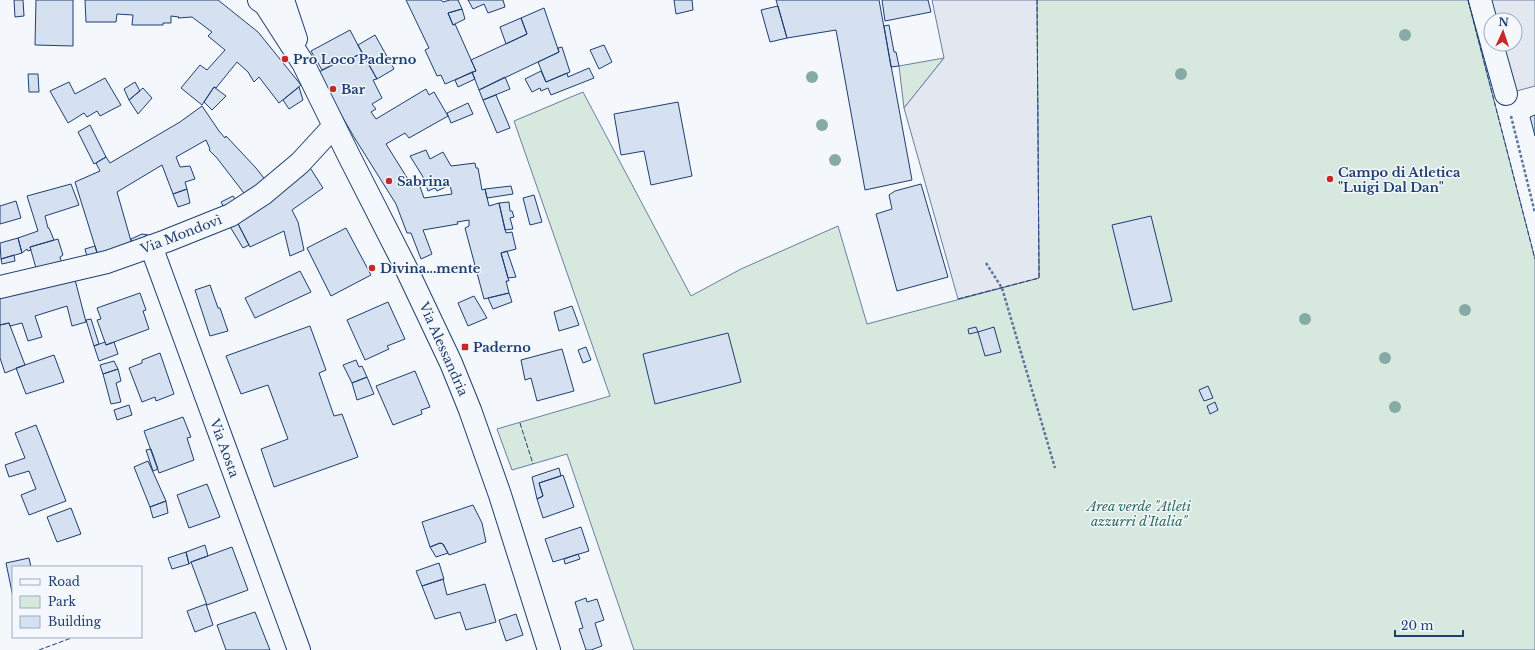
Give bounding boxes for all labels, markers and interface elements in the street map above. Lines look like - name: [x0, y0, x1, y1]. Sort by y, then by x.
- north arrow: [1483, 12, 1523, 52]
- text: N: [1498, 15, 1510, 29]
- place label: Pro Loco Paderno: [293, 51, 417, 68]
- marker: Pro Loco Paderno: [280, 54, 290, 64]
- place label: Bar: [341, 81, 366, 98]
- marker: Bar: [328, 84, 338, 94]
- place label: Campo di Atletica "Luigi Dal Dan": [1338, 164, 1461, 196]
- place label: Sabrina: [397, 173, 450, 190]
- marker: Campo di Atletica "Luigi Dal Dan": [1325, 174, 1335, 184]
- marker: Sabrina: [384, 176, 394, 186]
- street label: Via Mondovì: [137, 211, 225, 258]
- place label: Divina...mente: [380, 260, 481, 277]
- marker: Divina...mente: [367, 263, 377, 273]
- street label: Via Alessandria: [415, 299, 472, 400]
- place label: Paderno: [473, 339, 531, 356]
- marker: Paderno: [460, 342, 470, 352]
- street label: Via Aosta: [206, 416, 243, 481]
- park label: Area verde "Atleti azzurri d'Italia": [1085, 498, 1192, 530]
- legend: [12, 566, 142, 638]
- text: Road: [48, 574, 80, 589]
- text: Park: [48, 594, 76, 609]
- scale bar: [1395, 612, 1463, 638]
- text: Building: [48, 614, 102, 629]
- text: 20 m: [1401, 618, 1433, 633]

